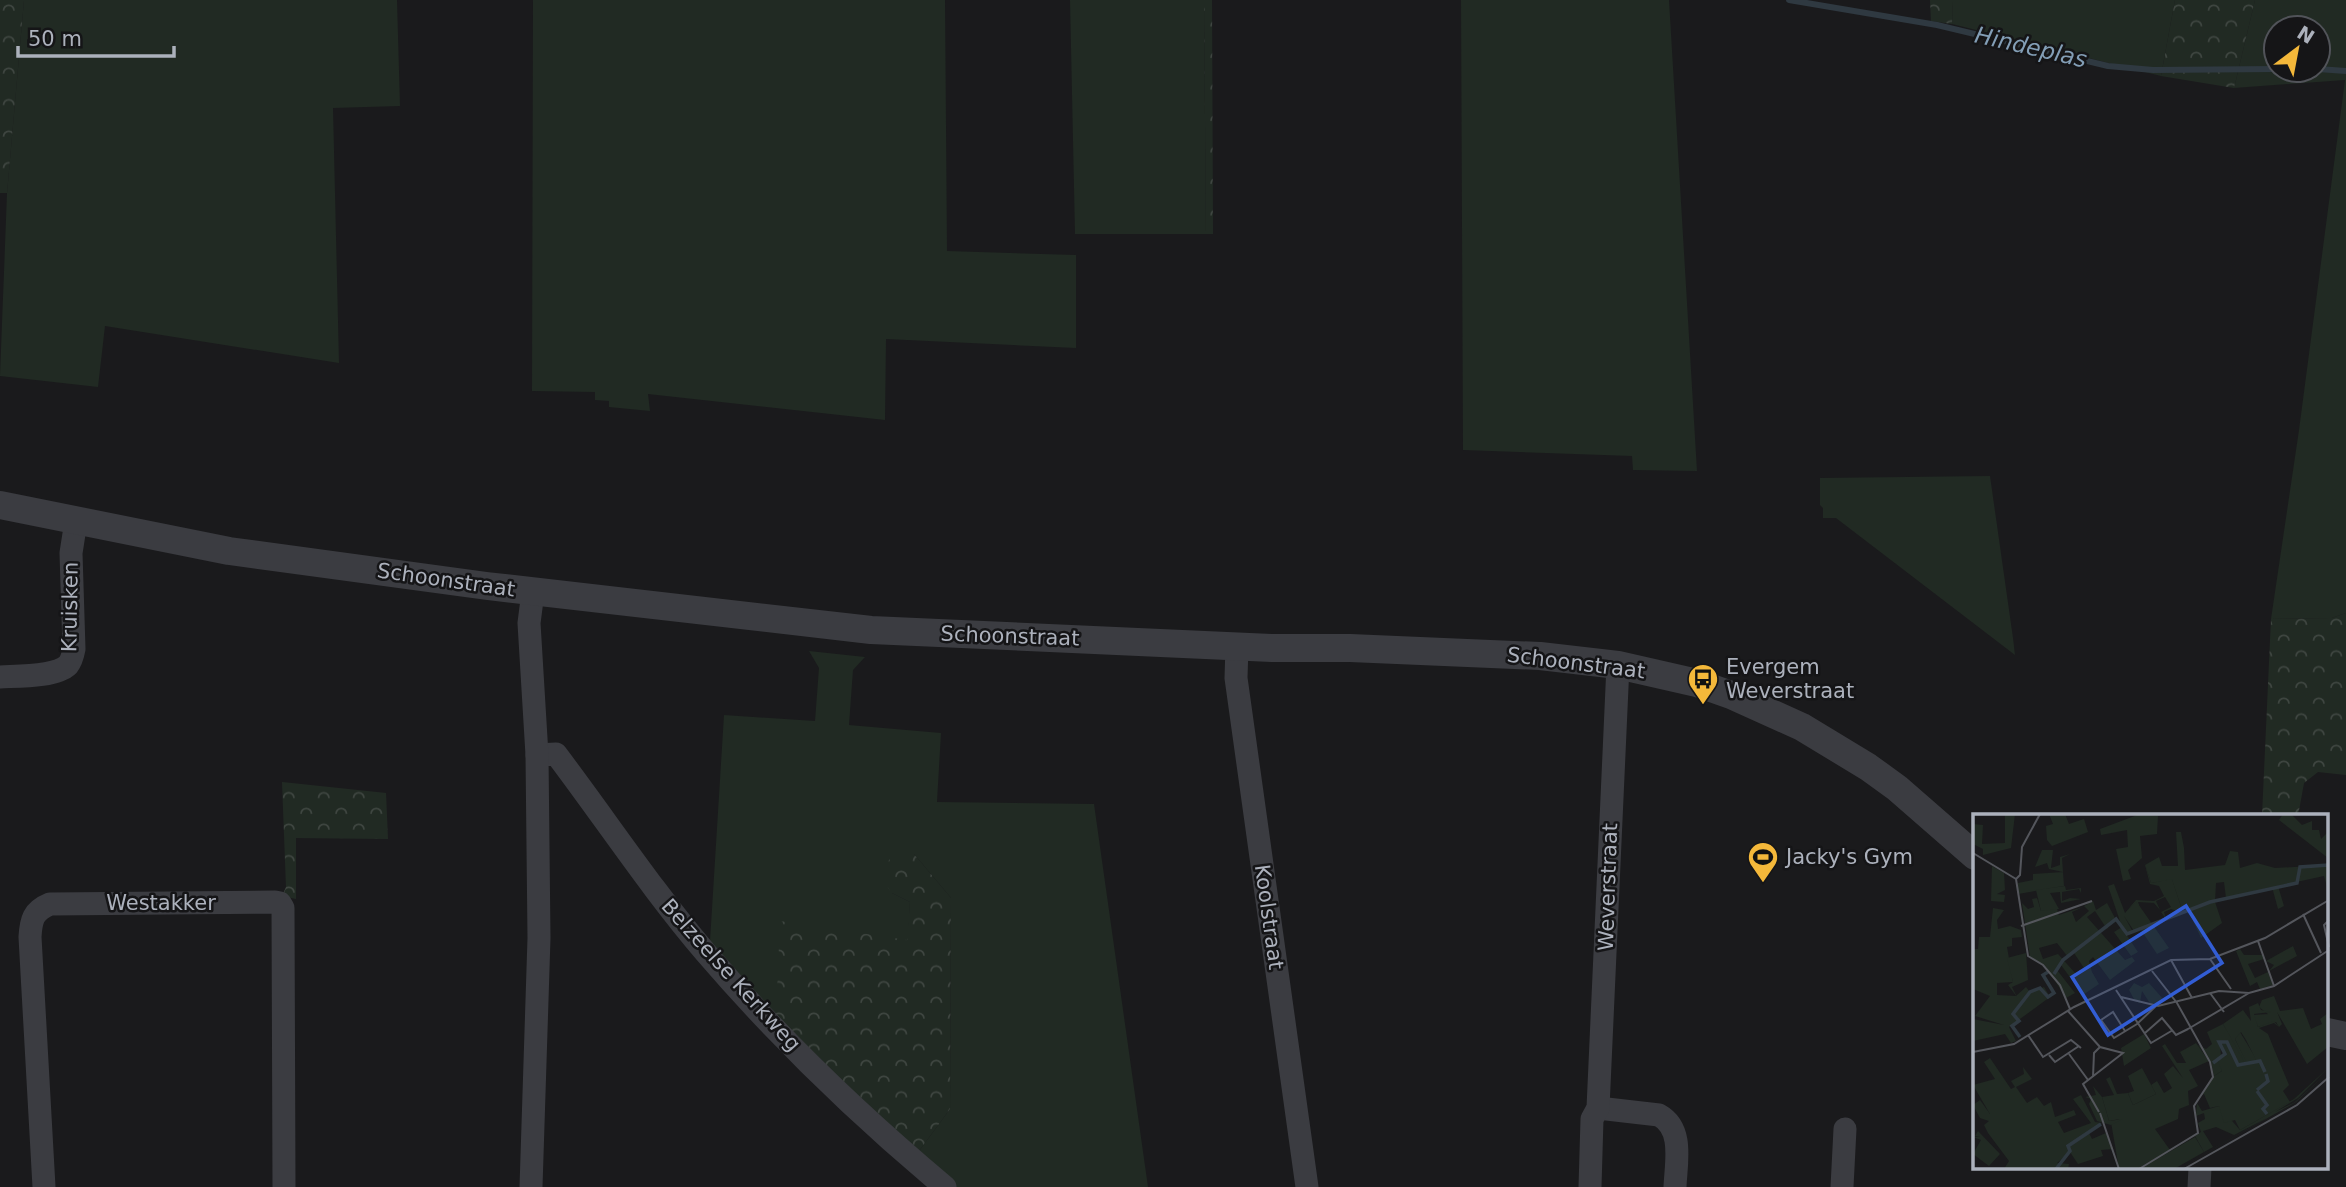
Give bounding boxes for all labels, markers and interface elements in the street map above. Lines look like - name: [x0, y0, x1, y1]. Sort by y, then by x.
- scale bar: [18, 14, 173, 58]
- north arrow: [2262, 14, 2332, 84]
- text: N: [2293, 21, 2319, 48]
- water label: Hindeplas: [1972, 22, 2090, 73]
- text: 50 m: [28, 27, 82, 51]
- street label: Schoonstraat: [376, 558, 516, 602]
- street label: Kruisken: [57, 562, 83, 652]
- street label: Schoonstraat: [940, 622, 1080, 650]
- street label: Schoonstraat: [1506, 643, 1646, 683]
- place label: Evergem Weverstraat: [1726, 655, 1854, 703]
- bus stop icon: Evergem Weverstraat: [1686, 662, 1720, 706]
- inset map: [1973, 814, 2328, 1170]
- street label: Weverstraat: [1594, 823, 1622, 951]
- sports icon: Jacky's Gym: [1746, 840, 1780, 884]
- place label: Jacky's Gym: [1784, 845, 1913, 869]
- street label: Koolstraat: [1250, 863, 1288, 971]
- street label: Westakker: [106, 891, 216, 915]
- street label: Belzeelse Kerkweg: [656, 894, 806, 1056]

